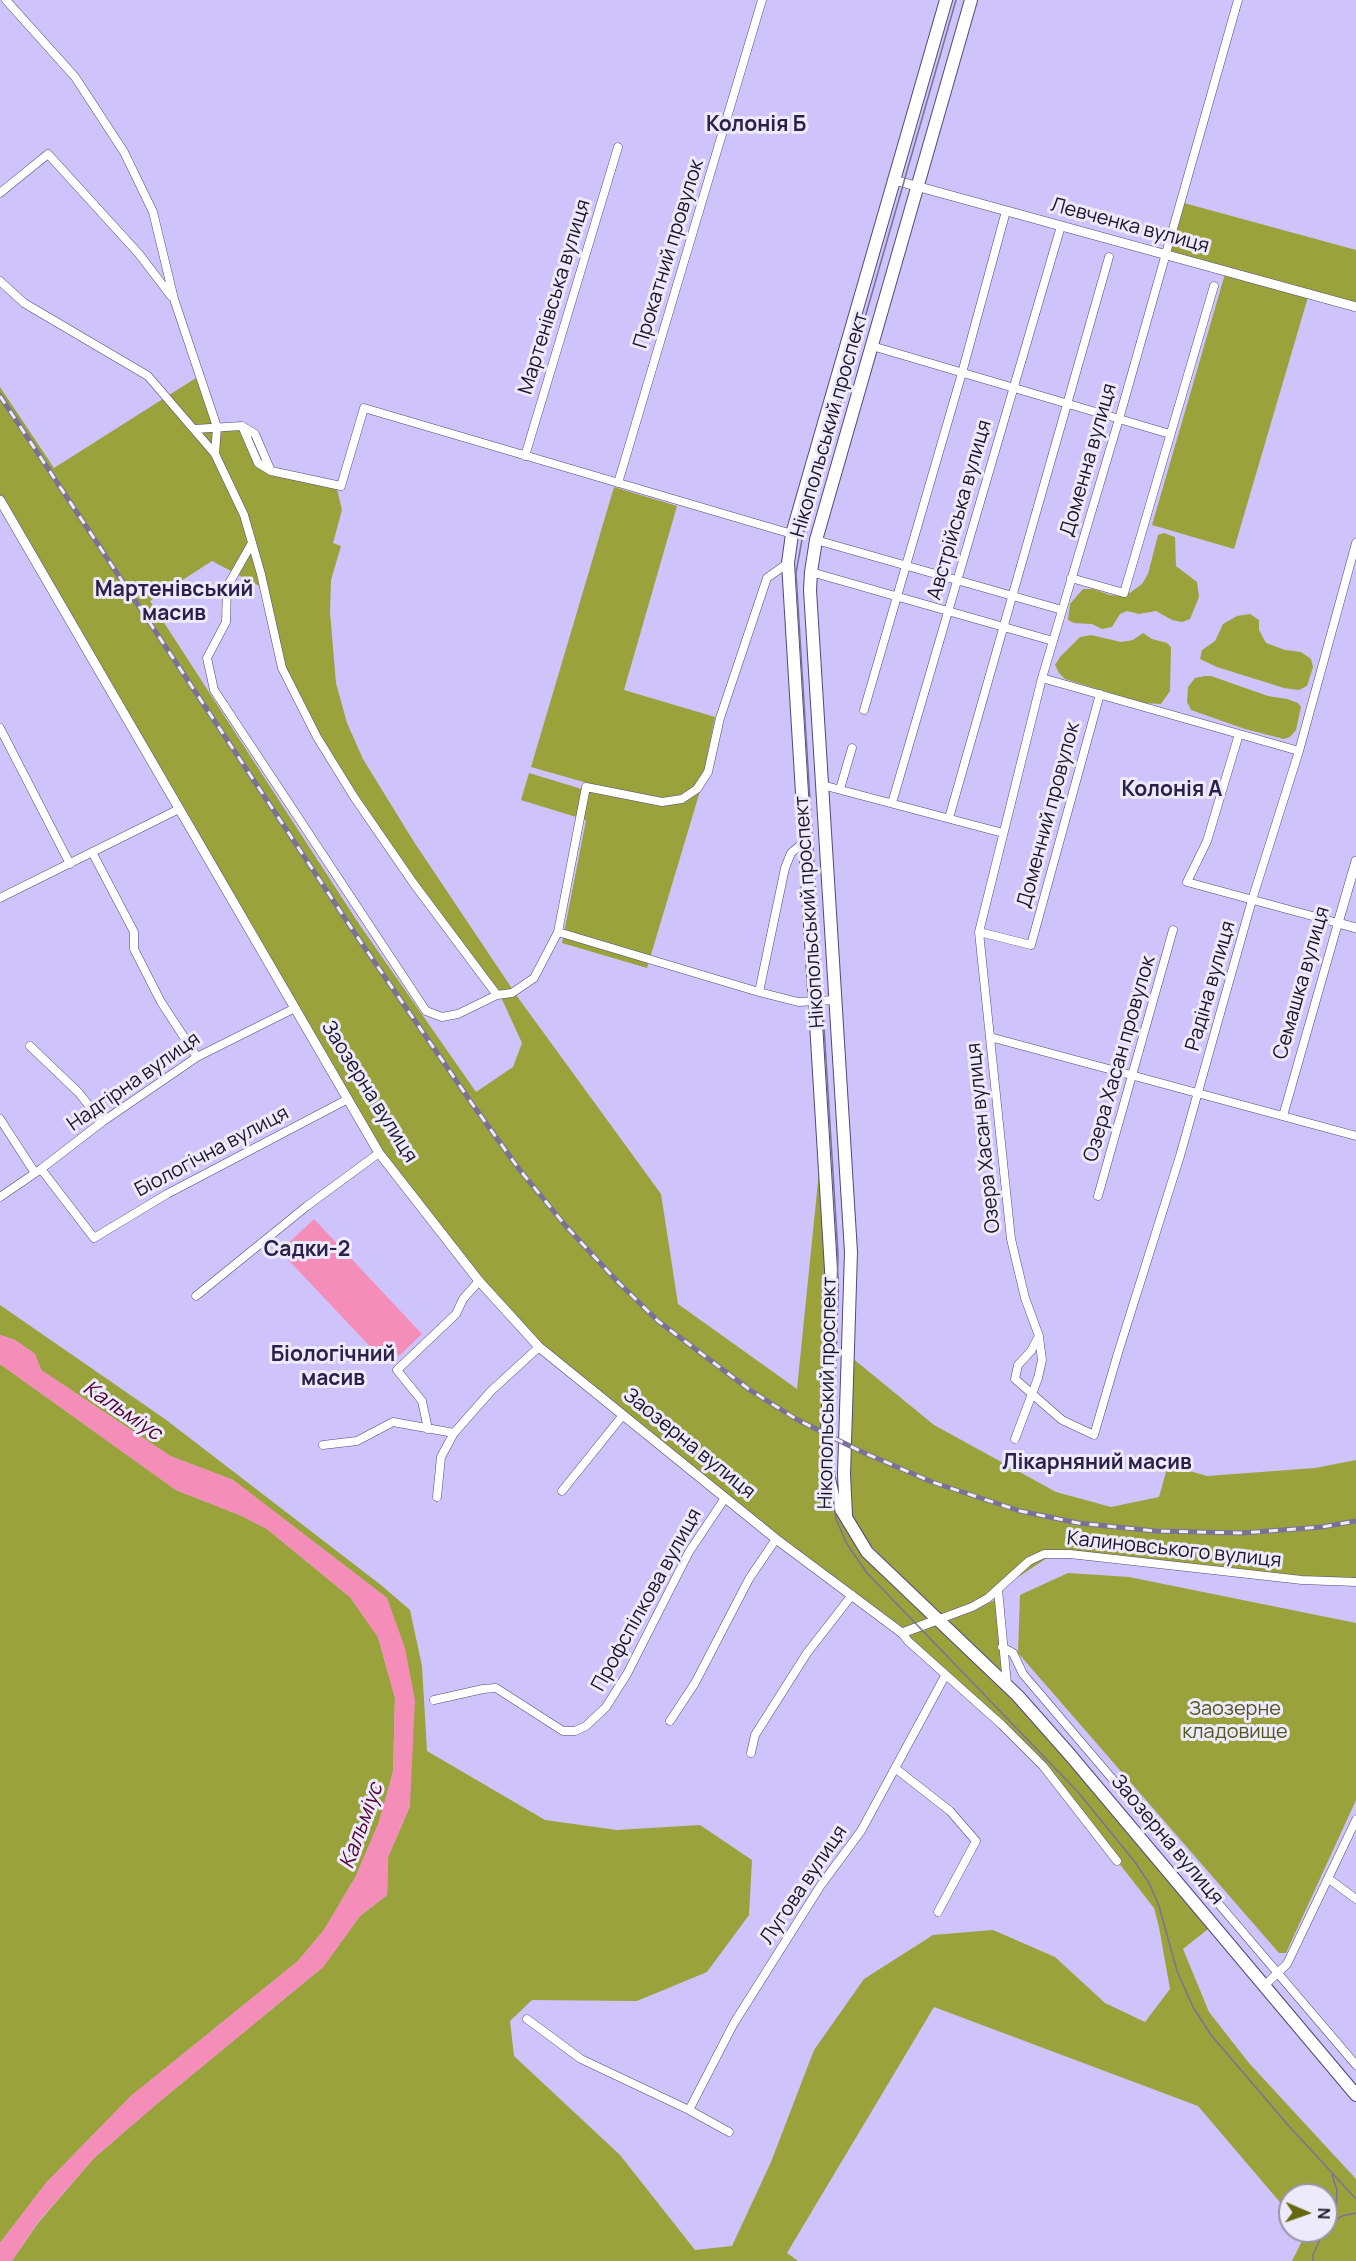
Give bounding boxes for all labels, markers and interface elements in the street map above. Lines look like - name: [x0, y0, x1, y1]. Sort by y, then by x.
- district label: Колонія Б: [706, 112, 806, 138]
- street label: Прокатний провулок: [629, 157, 709, 351]
- street label: Левченка вулиця: [1048, 193, 1212, 259]
- street label: Мартенівська вулиця: [514, 197, 596, 397]
- street label: Нікопольський проспект: [786, 310, 874, 540]
- street label: Доменна вулиця: [1056, 381, 1122, 539]
- street label: Австрійська вулиця: [923, 417, 997, 603]
- district label: Мартенівський масив: [95, 577, 253, 627]
- street label: Доменний провулок: [1013, 719, 1085, 911]
- district label: Колонія А: [1122, 777, 1222, 803]
- street label: Нікопольський проспект: [790, 795, 830, 1029]
- street label: Семашка вулиця: [1269, 904, 1335, 1062]
- street label: Радіна вулиця: [1181, 918, 1241, 1054]
- street label: Озера Хасан провулок: [1079, 953, 1161, 1165]
- street label: Заозерна вулиця: [316, 1017, 422, 1167]
- street label: Надгірна вулиця: [63, 1027, 205, 1137]
- street label: Озера Хасан вулиця: [962, 1042, 1006, 1234]
- street label: Біологічна вулиця: [131, 1101, 293, 1203]
- district label: Садки-2: [264, 1237, 350, 1263]
- street label: Нікопольський проспект: [814, 1276, 842, 1510]
- district label: Біологічний масив: [271, 1342, 395, 1392]
- water label: Кальміус: [78, 1376, 166, 1446]
- street label: Заозерна вулиця: [618, 1384, 760, 1504]
- district label: Лікарняний масив: [1002, 1450, 1192, 1476]
- street label: Профспілкова вулиця: [587, 1505, 707, 1695]
- street label: Калиновського вулиця: [1066, 1527, 1282, 1573]
- park label: Заозерне кладовище: [1182, 1697, 1288, 1744]
- street label: Заозерна вулиця: [1106, 1770, 1228, 1910]
- water label: Кальміус: [335, 1780, 389, 1872]
- street label: Лугова вулиця: [755, 1821, 853, 1949]
- north arrow: [1278, 2183, 1338, 2243]
- text: N: [1313, 2207, 1335, 2220]

